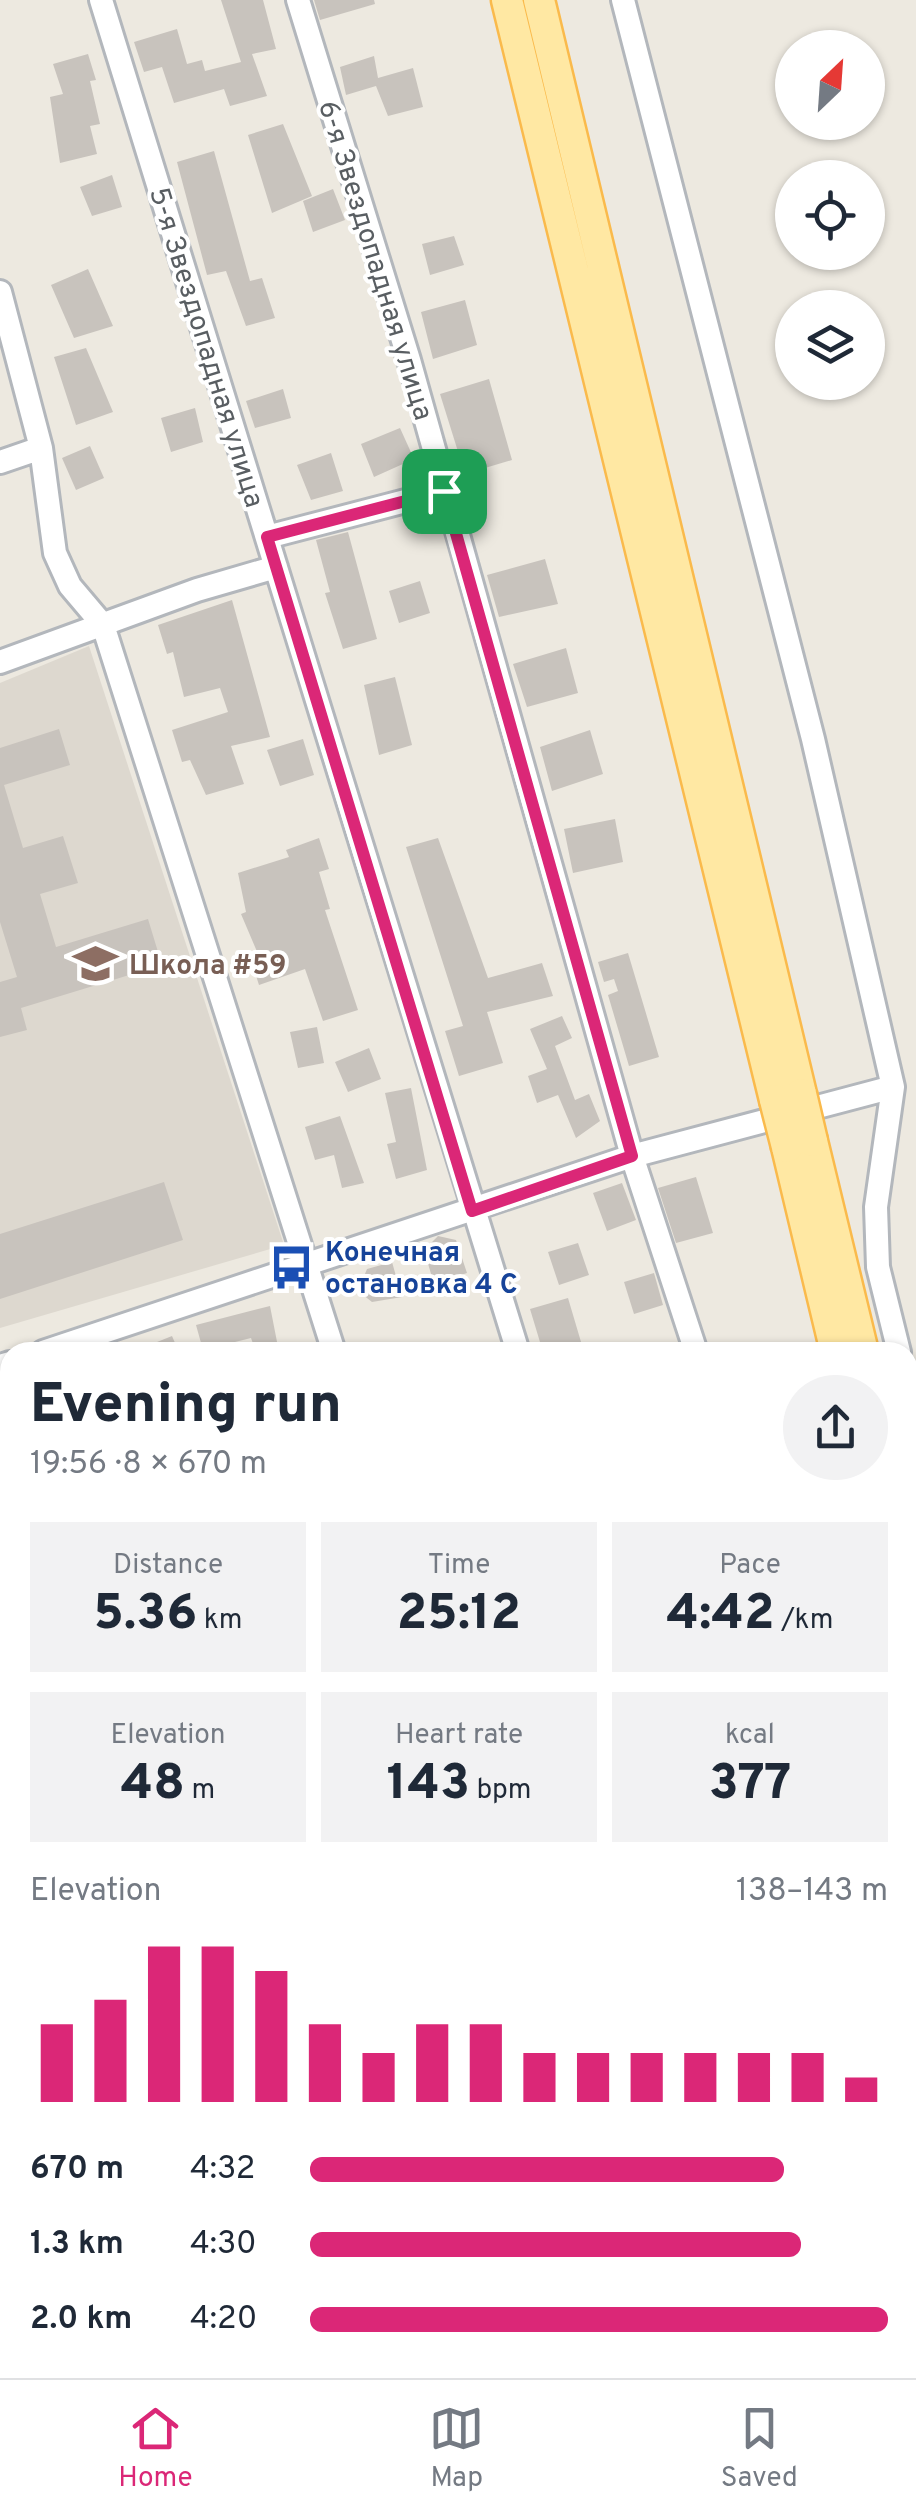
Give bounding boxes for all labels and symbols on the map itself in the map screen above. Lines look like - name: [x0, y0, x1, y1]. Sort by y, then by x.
- north arrow: [775, 30, 885, 140]
- street label: 6-я Звездопадная улица: [308, 97, 440, 425]
- street label: 5-я Звездопадная улица: [139, 183, 271, 512]
- pin: [402, 449, 487, 534]
- school or university icon: Школа #59: [72, 940, 120, 988]
- place label: Школа #59: [129, 949, 287, 985]
- place label: Конечная остановка 4 С: [325, 1236, 518, 1304]
- bus stop icon: Конечная остановка 4 С: [268, 1243, 316, 1291]

